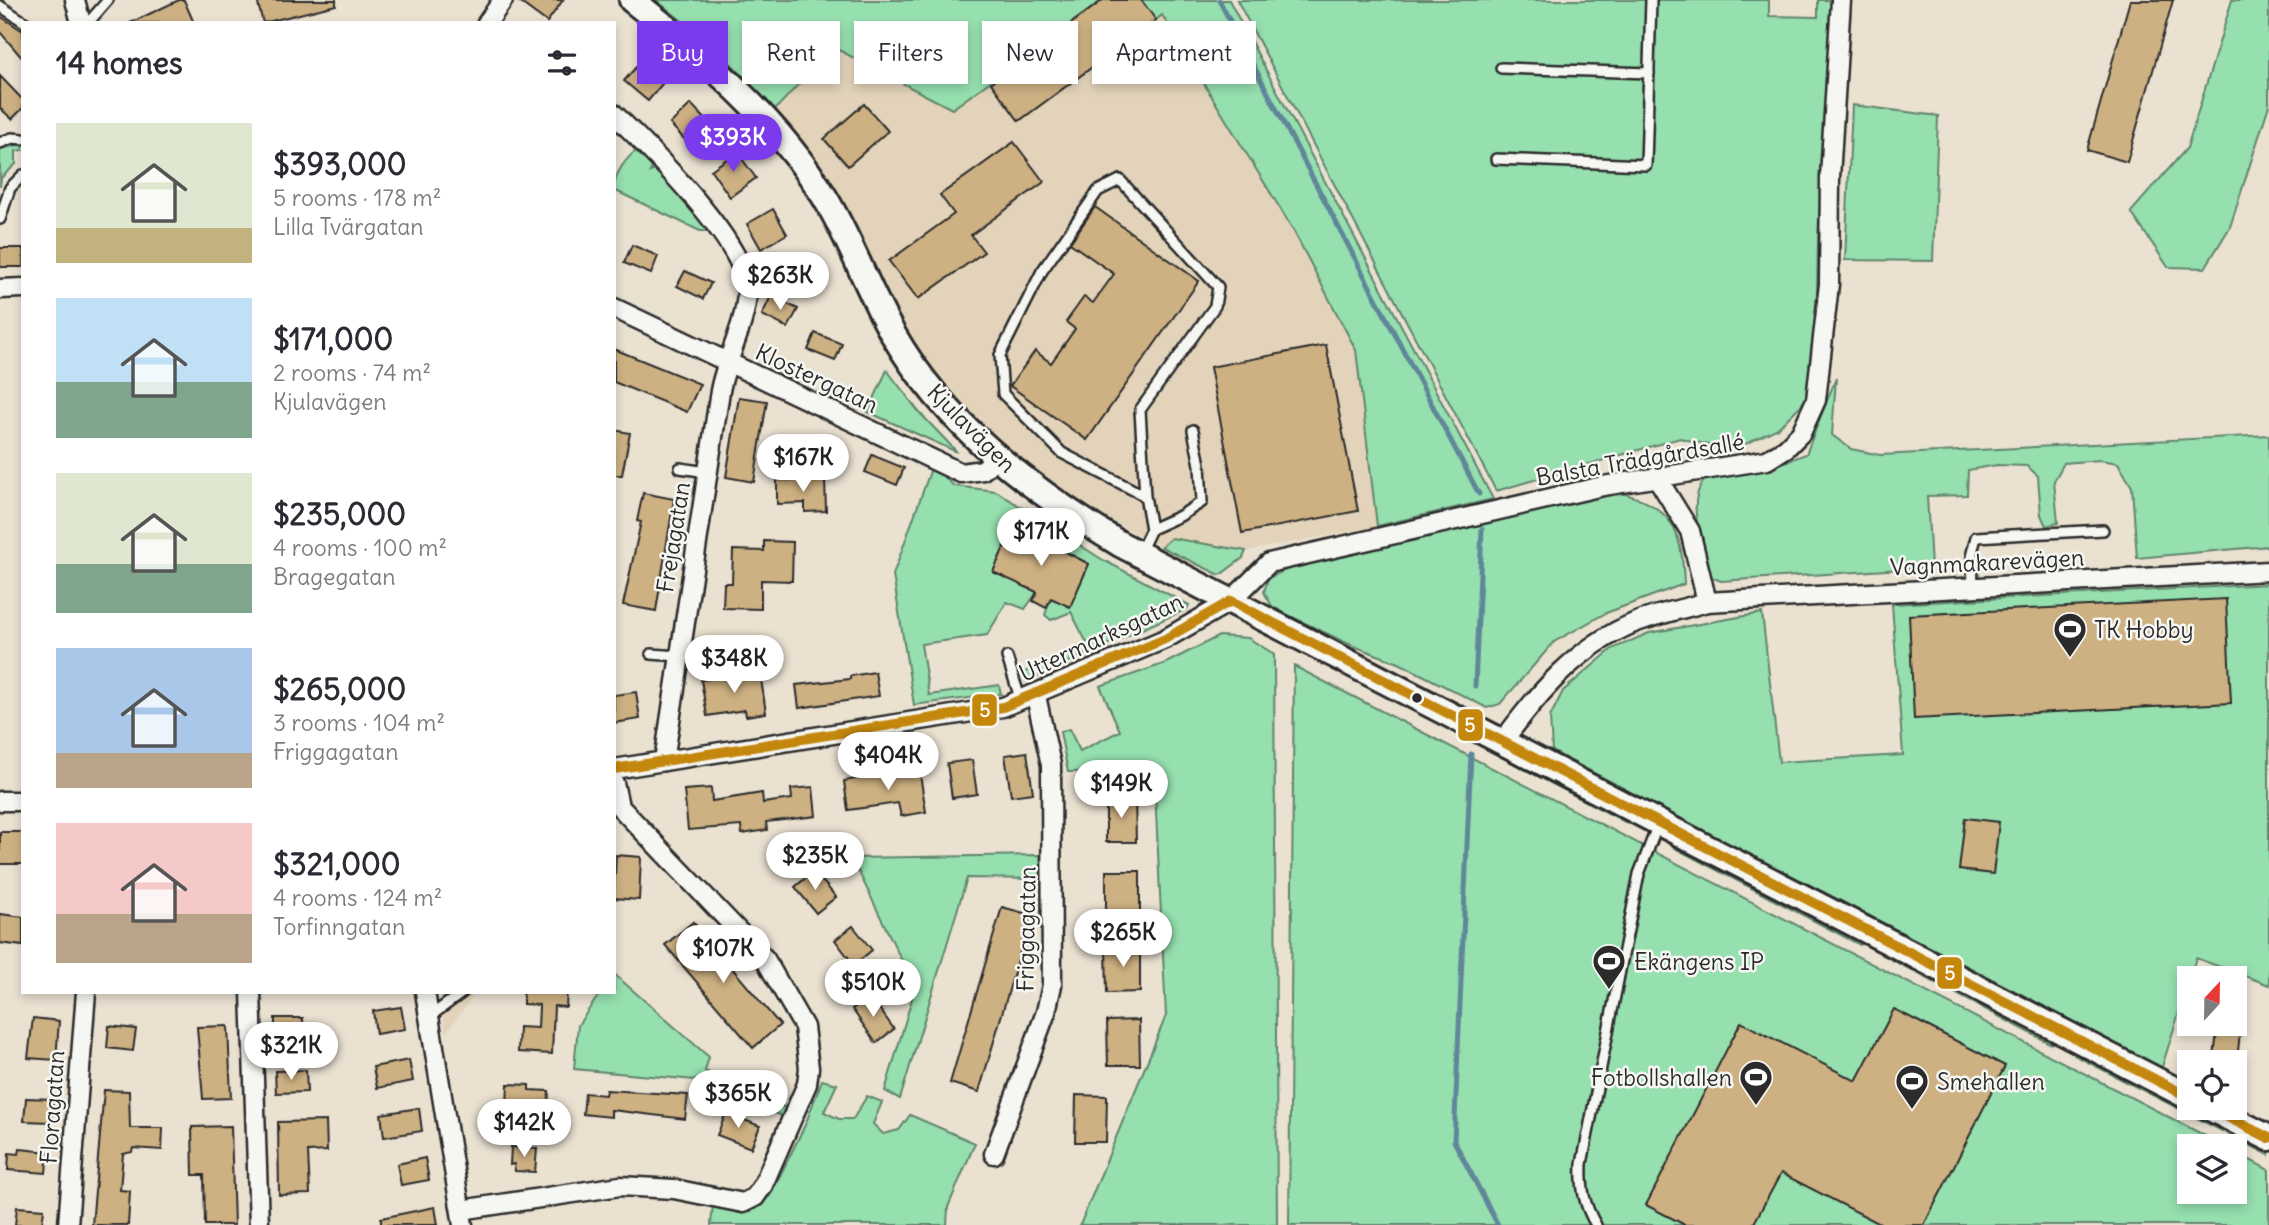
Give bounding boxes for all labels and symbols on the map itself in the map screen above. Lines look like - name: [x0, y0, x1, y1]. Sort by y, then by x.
- pin: $393K: [684, 114, 782, 174]
- pin: $263K: [731, 252, 829, 312]
- street label: Klostergatan: [751, 337, 883, 419]
- street label: Kjulavägen: [922, 378, 1022, 478]
- street label: Balsta Trädgårdsallé: [1533, 426, 1747, 492]
- pin: $167K: [754, 434, 852, 494]
- street label: Frejagatan: [650, 480, 696, 594]
- pin: $171K: [992, 508, 1090, 568]
- street label: Vagnmakarevägen: [1889, 542, 2085, 582]
- street label: Uttermarksgatan: [1014, 586, 1188, 688]
- sports icon: TK Hobby: [2051, 610, 2089, 659]
- place label: TK Hobby: [2094, 615, 2194, 644]
- pin: $348K: [685, 636, 783, 695]
- unlabelled marker: [1410, 691, 1424, 705]
- line badge: 5: [971, 693, 998, 727]
- text: 5: [980, 698, 991, 722]
- line badge: 5: [1457, 708, 1484, 742]
- text: 5: [1465, 713, 1476, 737]
- pin: $404K: [839, 732, 937, 792]
- pin: $149K: [1072, 760, 1170, 820]
- pin: $235K: [766, 832, 864, 892]
- street label: Friggagatan: [1010, 866, 1042, 992]
- pin: $265K: [1074, 909, 1172, 969]
- pin: $107K: [674, 926, 772, 985]
- sports icon: Ekängens IP: [1590, 942, 1628, 991]
- place label: Ekängens IP: [1634, 947, 1764, 976]
- line badge: 5: [1936, 956, 1963, 990]
- pin: $510K: [824, 960, 922, 1019]
- text: 5: [1945, 961, 1956, 985]
- north arrow: [2177, 966, 2247, 1036]
- pin: $321K: [242, 1023, 340, 1082]
- street label: Floragatan: [34, 1049, 70, 1165]
- sports icon: Fotbollshallen: [1737, 1058, 1775, 1107]
- sports icon: Smehallen: [1893, 1062, 1931, 1111]
- place label: Fotbollshallen: [1591, 1063, 1732, 1092]
- place label: Smehallen: [1937, 1067, 2045, 1096]
- pin: $365K: [689, 1070, 787, 1130]
- pin: $142K: [475, 1100, 573, 1159]

